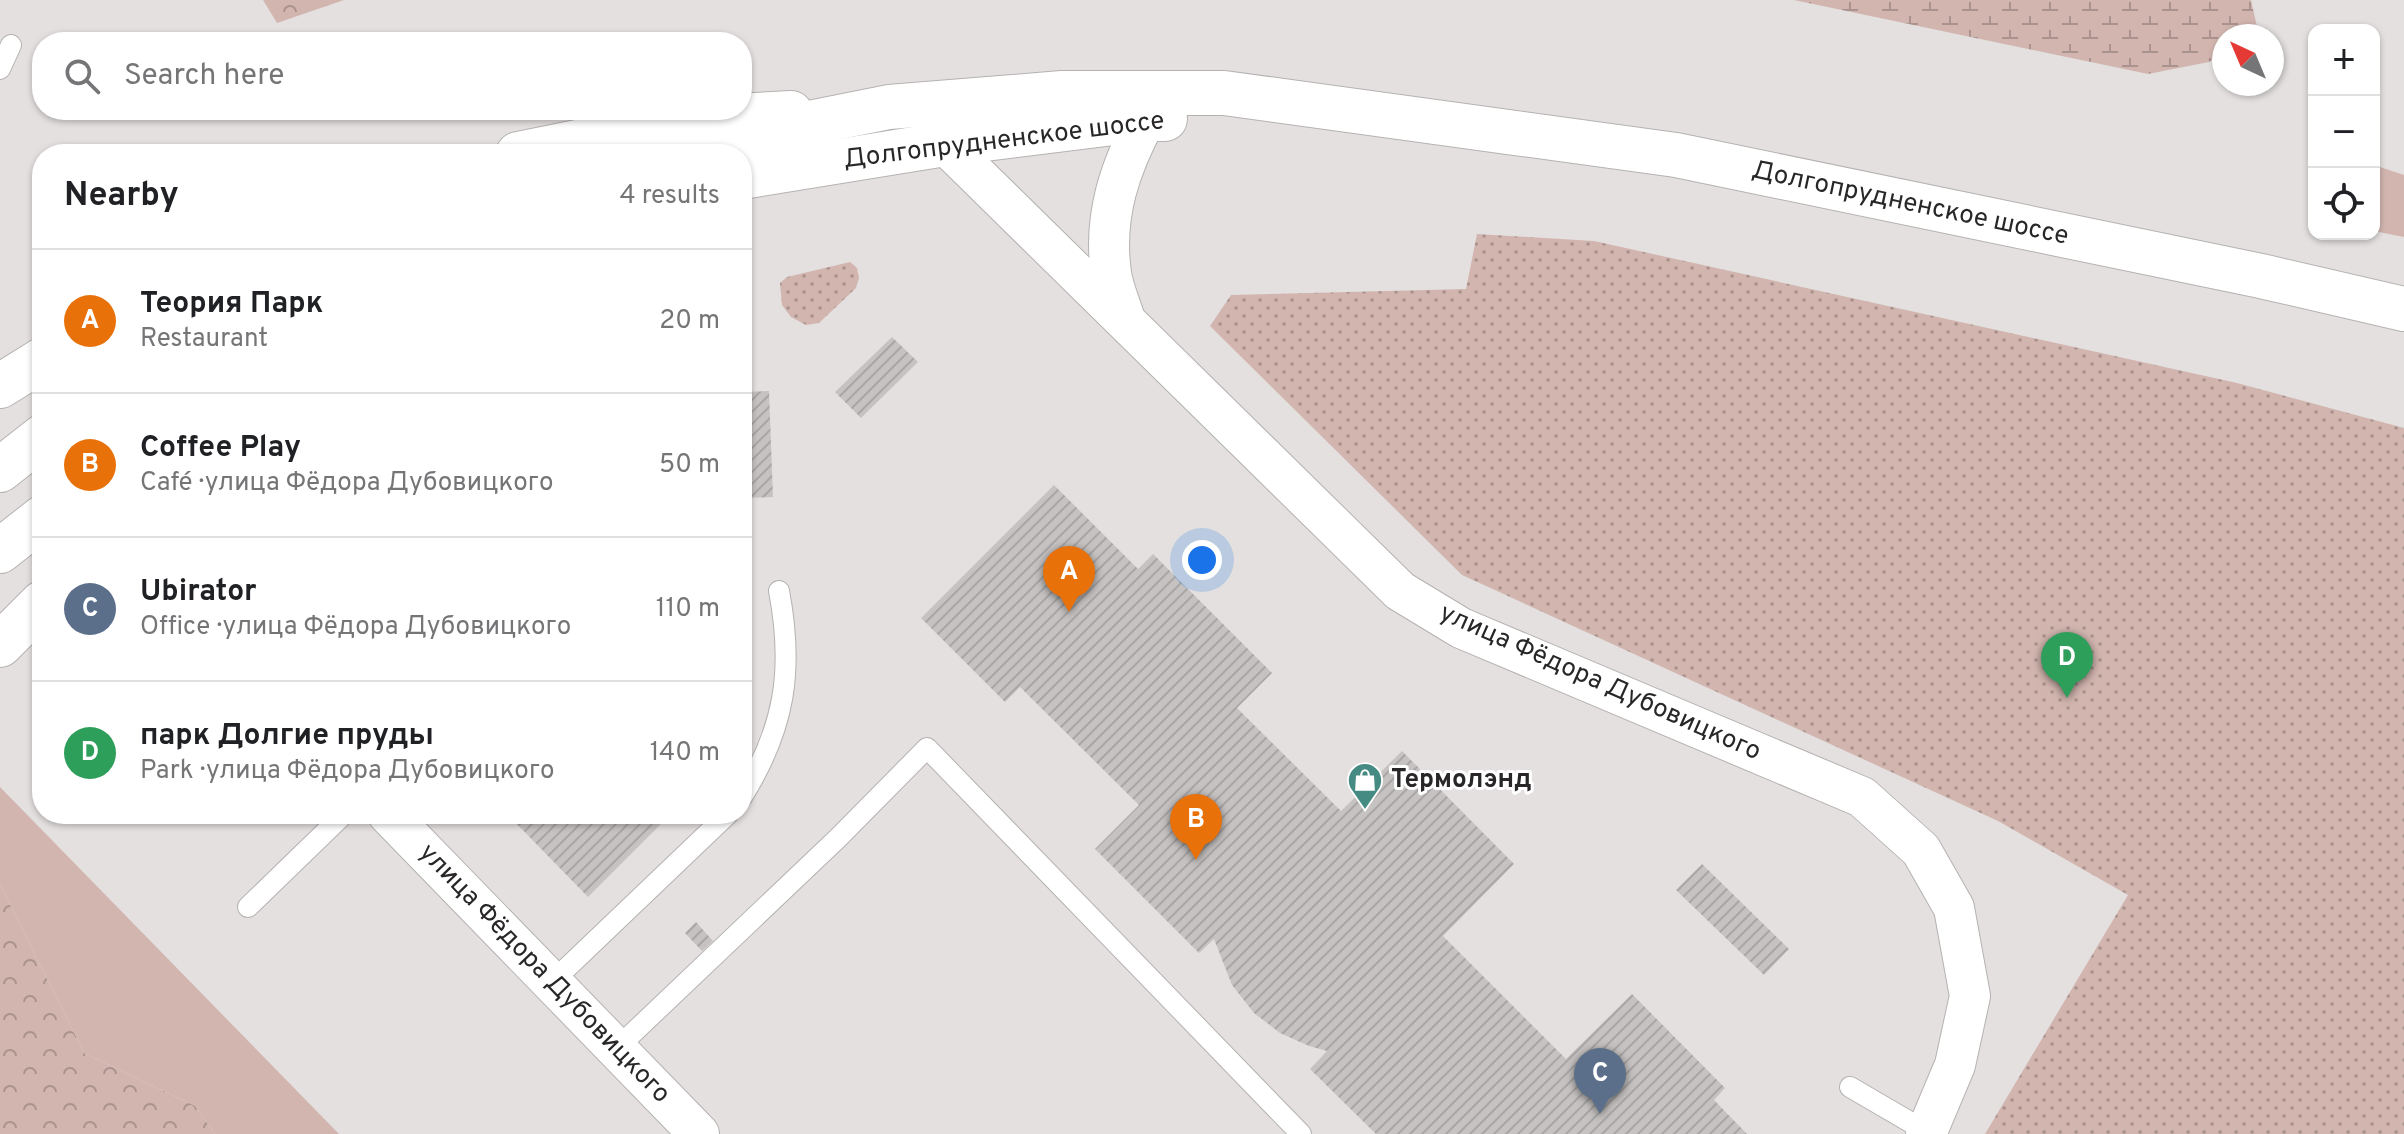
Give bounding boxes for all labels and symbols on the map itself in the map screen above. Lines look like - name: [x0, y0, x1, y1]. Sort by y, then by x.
- north arrow: [2212, 24, 2284, 96]
- street label: Долгопрудненское шоссе: [842, 105, 1166, 177]
- street label: Долгопрудненское шоссе: [1749, 154, 2071, 254]
- your location: [1182, 540, 1222, 580]
- pin: A: [1043, 546, 1095, 612]
- street label: улица Фёдора Дубовицкого: [1434, 597, 1766, 769]
- pin: D: [2041, 632, 2093, 698]
- shop icon: Термолэнд: [1346, 761, 1384, 811]
- place label: Термолэнд: [1391, 764, 1531, 797]
- pin: B: [1170, 794, 1222, 860]
- street label: улица Фёдора Дубовицкого: [411, 837, 677, 1111]
- pin: C: [1574, 1048, 1626, 1114]

